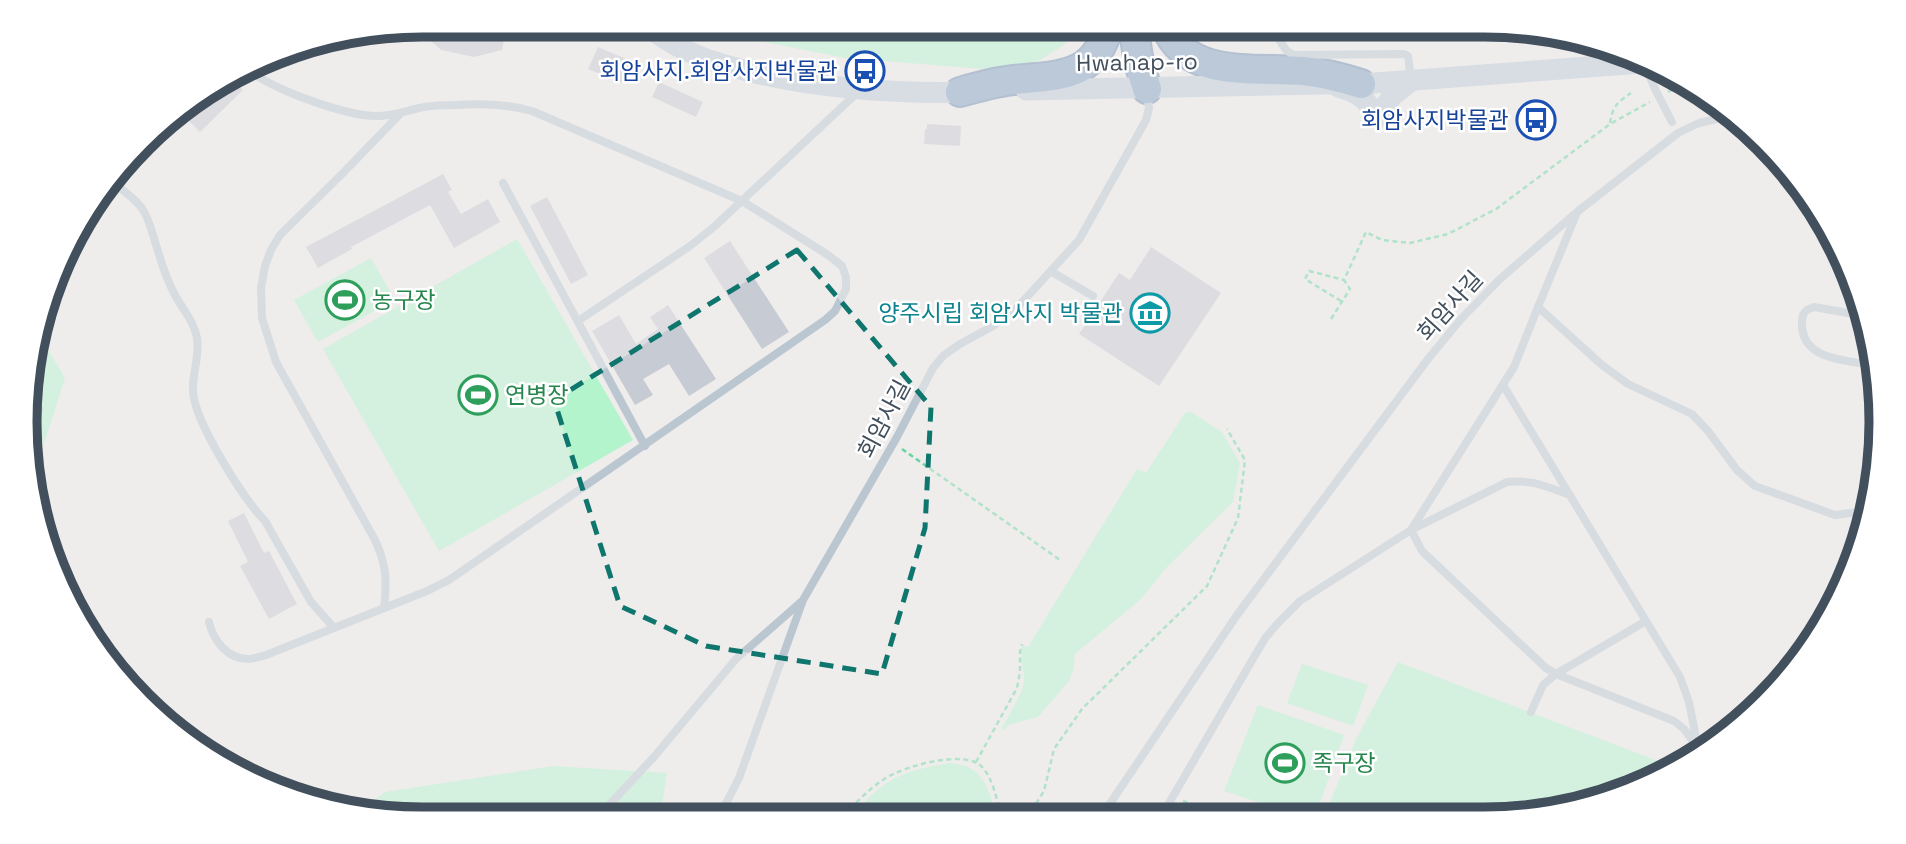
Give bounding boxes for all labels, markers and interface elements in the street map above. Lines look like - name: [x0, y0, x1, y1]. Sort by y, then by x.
- street label: Hwahap-ro: [1076, 46, 1198, 78]
- bus stop icon: 회암사지.회암사지박물관: [844, 50, 886, 92]
- place label: 회암사지.회암사지박물관: [599, 56, 838, 86]
- bus stop icon: 회암사지박물관: [1515, 99, 1557, 141]
- place label: 회암사지박물관: [1361, 105, 1509, 135]
- street label: 회암사길: [1411, 265, 1489, 347]
- sports icon: 농구장: [324, 279, 366, 321]
- place label: 농구장: [372, 285, 435, 315]
- museum icon: 양주시립 회암사지 박물관: [1129, 292, 1171, 334]
- place label: 양주시립 회암사지 박물관: [878, 298, 1123, 328]
- sports icon: 연병장: [457, 374, 499, 416]
- street label: 회암사길: [851, 375, 917, 463]
- place label: 연병장: [505, 380, 568, 410]
- sports icon: 족구장: [1264, 742, 1306, 784]
- place label: 족구장: [1312, 748, 1375, 778]

